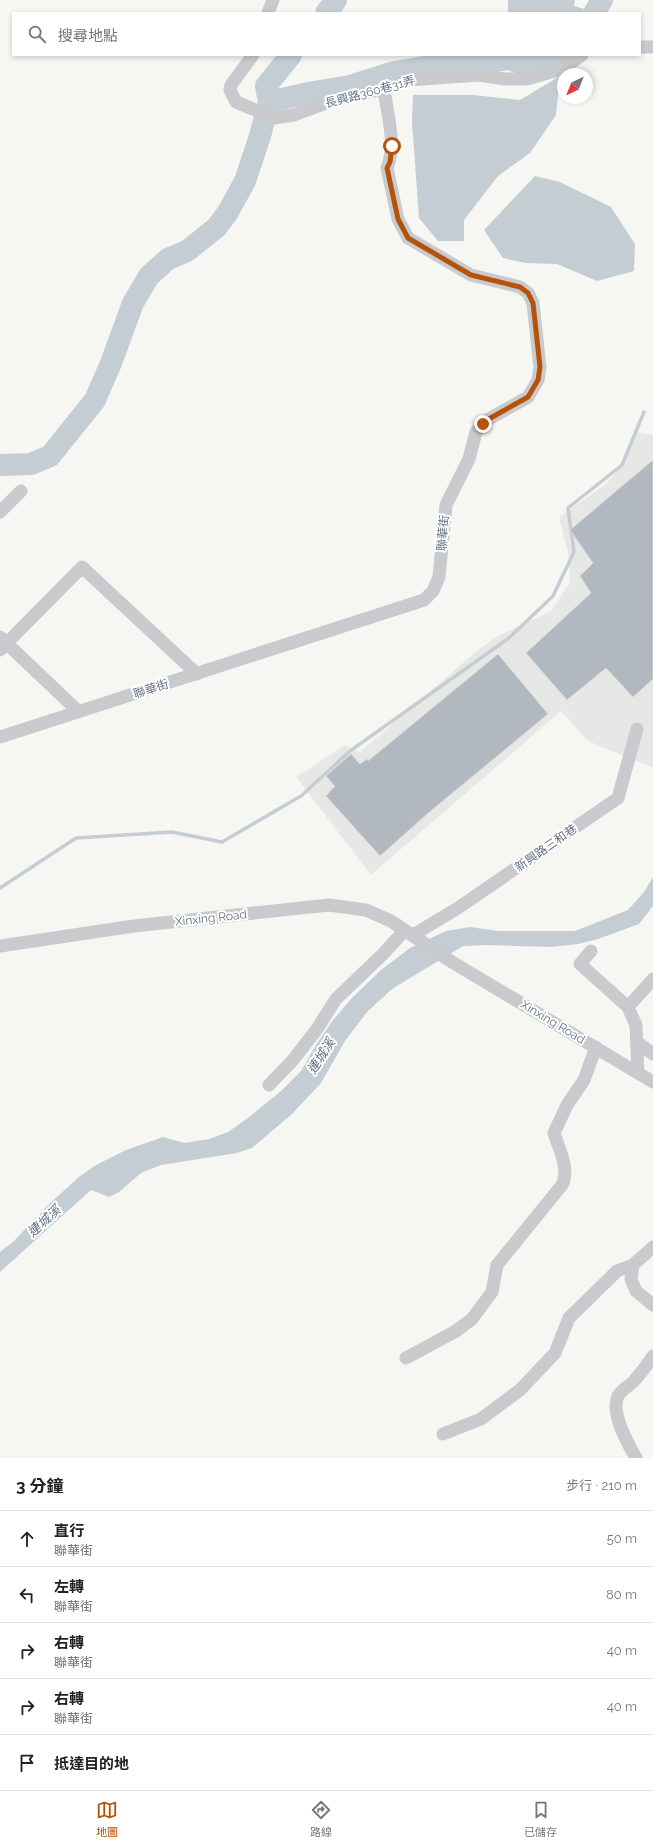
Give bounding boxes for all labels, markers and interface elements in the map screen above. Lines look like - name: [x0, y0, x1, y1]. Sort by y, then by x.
- search box: [12, 12, 641, 56]
- icon: search: [26, 23, 48, 45]
- text: 搜尋地點: [58, 27, 118, 45]
- north arrow: [557, 68, 593, 104]
- street label: 長興路360巷31弄: [323, 73, 417, 111]
- route start: [383, 137, 401, 155]
- route end: [474, 415, 492, 433]
- street label: 聯華街: [434, 514, 452, 552]
- street label: 聯華街: [132, 677, 170, 701]
- street label: 新興路三和巷: [512, 822, 580, 874]
- street label: Xinxing Road: [174, 907, 248, 929]
- street label: Xinxing Road: [518, 997, 588, 1047]
- water label: 連城溪: [304, 1034, 339, 1076]
- water label: 連城溪: [24, 1201, 65, 1240]
- text: 3 分鐘: [16, 1476, 64, 1496]
- text: 步行 · 210 m: [566, 1478, 637, 1493]
- text: 直行: [54, 1522, 84, 1540]
- icon: ahead: [16, 1528, 38, 1550]
- text: 50 m: [607, 1531, 637, 1546]
- text: 聯華街: [54, 1543, 93, 1558]
- text: 左轉: [54, 1578, 84, 1596]
- icon: left: [16, 1584, 38, 1606]
- text: 80 m: [606, 1587, 637, 1602]
- text: 聯華街: [54, 1599, 93, 1614]
- text: 右轉: [54, 1634, 84, 1652]
- icon: right: [16, 1640, 38, 1662]
- text: 40 m: [607, 1643, 637, 1658]
- text: 聯華街: [54, 1655, 93, 1670]
- text: 右轉: [54, 1690, 84, 1708]
- icon: right: [16, 1696, 38, 1718]
- text: 40 m: [607, 1699, 637, 1714]
- text: 聯華街: [54, 1711, 93, 1726]
- icon: arrive: [16, 1752, 38, 1774]
- text: 抵達目的地: [54, 1755, 129, 1773]
- tab: 地圖: [96, 1799, 118, 1839]
- tab: 路線: [310, 1799, 332, 1839]
- tab: 已儲存: [524, 1799, 557, 1839]

